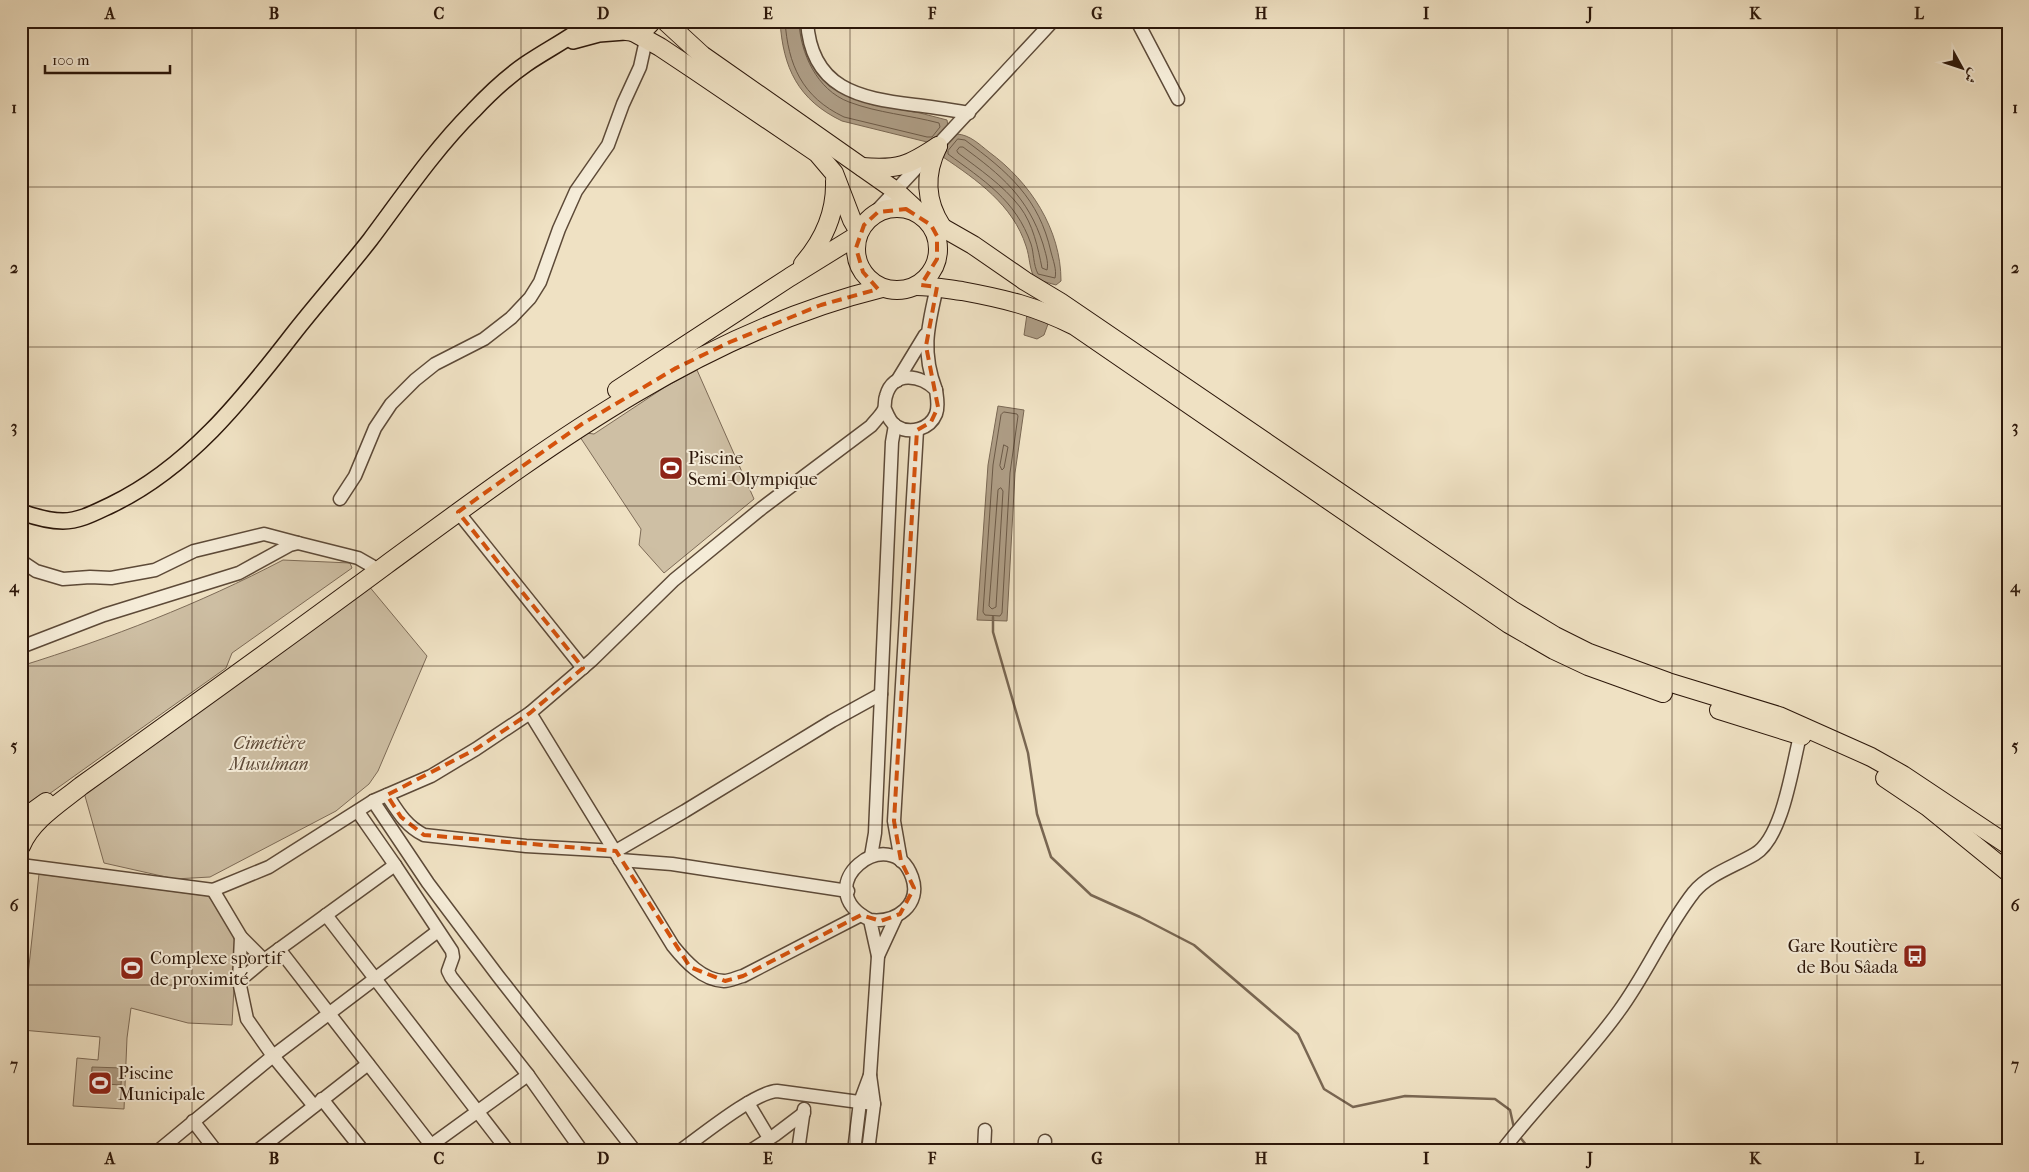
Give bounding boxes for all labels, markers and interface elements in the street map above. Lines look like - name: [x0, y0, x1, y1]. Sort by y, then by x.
- text: A: [104, 4, 116, 23]
- text: B: [269, 4, 279, 23]
- text: C: [434, 4, 445, 23]
- text: D: [597, 4, 609, 23]
- text: E: [763, 4, 773, 23]
- text: F: [927, 4, 937, 23]
- text: G: [1091, 4, 1103, 23]
- text: H: [1255, 4, 1268, 23]
- text: I: [1423, 4, 1430, 23]
- text: J: [1585, 4, 1593, 24]
- text: K: [1749, 4, 1762, 23]
- text: L: [1914, 4, 1924, 23]
- scale bar: [45, 42, 170, 74]
- north arrow: [1936, 42, 1986, 92]
- text: 100 m: [52, 51, 90, 69]
- text: ش: [1961, 65, 1983, 87]
- text: 1: [11, 98, 17, 117]
- text: 1: [2012, 98, 2018, 117]
- text: 2: [10, 258, 18, 277]
- text: 2: [2011, 258, 2019, 277]
- text: 3: [11, 417, 17, 437]
- text: 3: [2012, 417, 2018, 437]
- place label: Piscine Semi-Olympique: [688, 448, 818, 490]
- sports icon: Piscine Semi-Olympique: [658, 455, 684, 481]
- text: 4: [8, 577, 20, 597]
- text: 4: [2009, 577, 2021, 597]
- park label: Cimetière Musulman: [227, 733, 309, 775]
- text: 5: [11, 736, 18, 755]
- text: 5: [2012, 736, 2019, 755]
- text: 6: [10, 896, 19, 915]
- text: 6: [2011, 896, 2020, 915]
- place label: Gare Routière de Bou Sâada: [1788, 936, 1899, 978]
- bus stop icon: Gare Routière de Bou Sâada: [1902, 943, 1928, 969]
- place label: Complexe sportif de proximité: [150, 948, 286, 990]
- sports icon: Complexe sportif de proximité: [119, 955, 145, 981]
- text: 7: [9, 1055, 18, 1074]
- text: 7: [2010, 1055, 2019, 1074]
- place label: Piscine Municipale: [118, 1063, 205, 1105]
- sports icon: Piscine Municipale: [87, 1070, 113, 1096]
- text: A: [104, 1149, 116, 1168]
- text: B: [269, 1149, 279, 1168]
- text: C: [434, 1149, 445, 1168]
- text: D: [597, 1149, 609, 1168]
- text: E: [763, 1149, 773, 1168]
- text: F: [927, 1149, 937, 1168]
- text: G: [1091, 1149, 1103, 1168]
- text: H: [1255, 1149, 1268, 1168]
- text: I: [1423, 1149, 1430, 1168]
- text: J: [1585, 1149, 1593, 1169]
- text: K: [1749, 1149, 1762, 1168]
- text: L: [1914, 1149, 1924, 1168]

